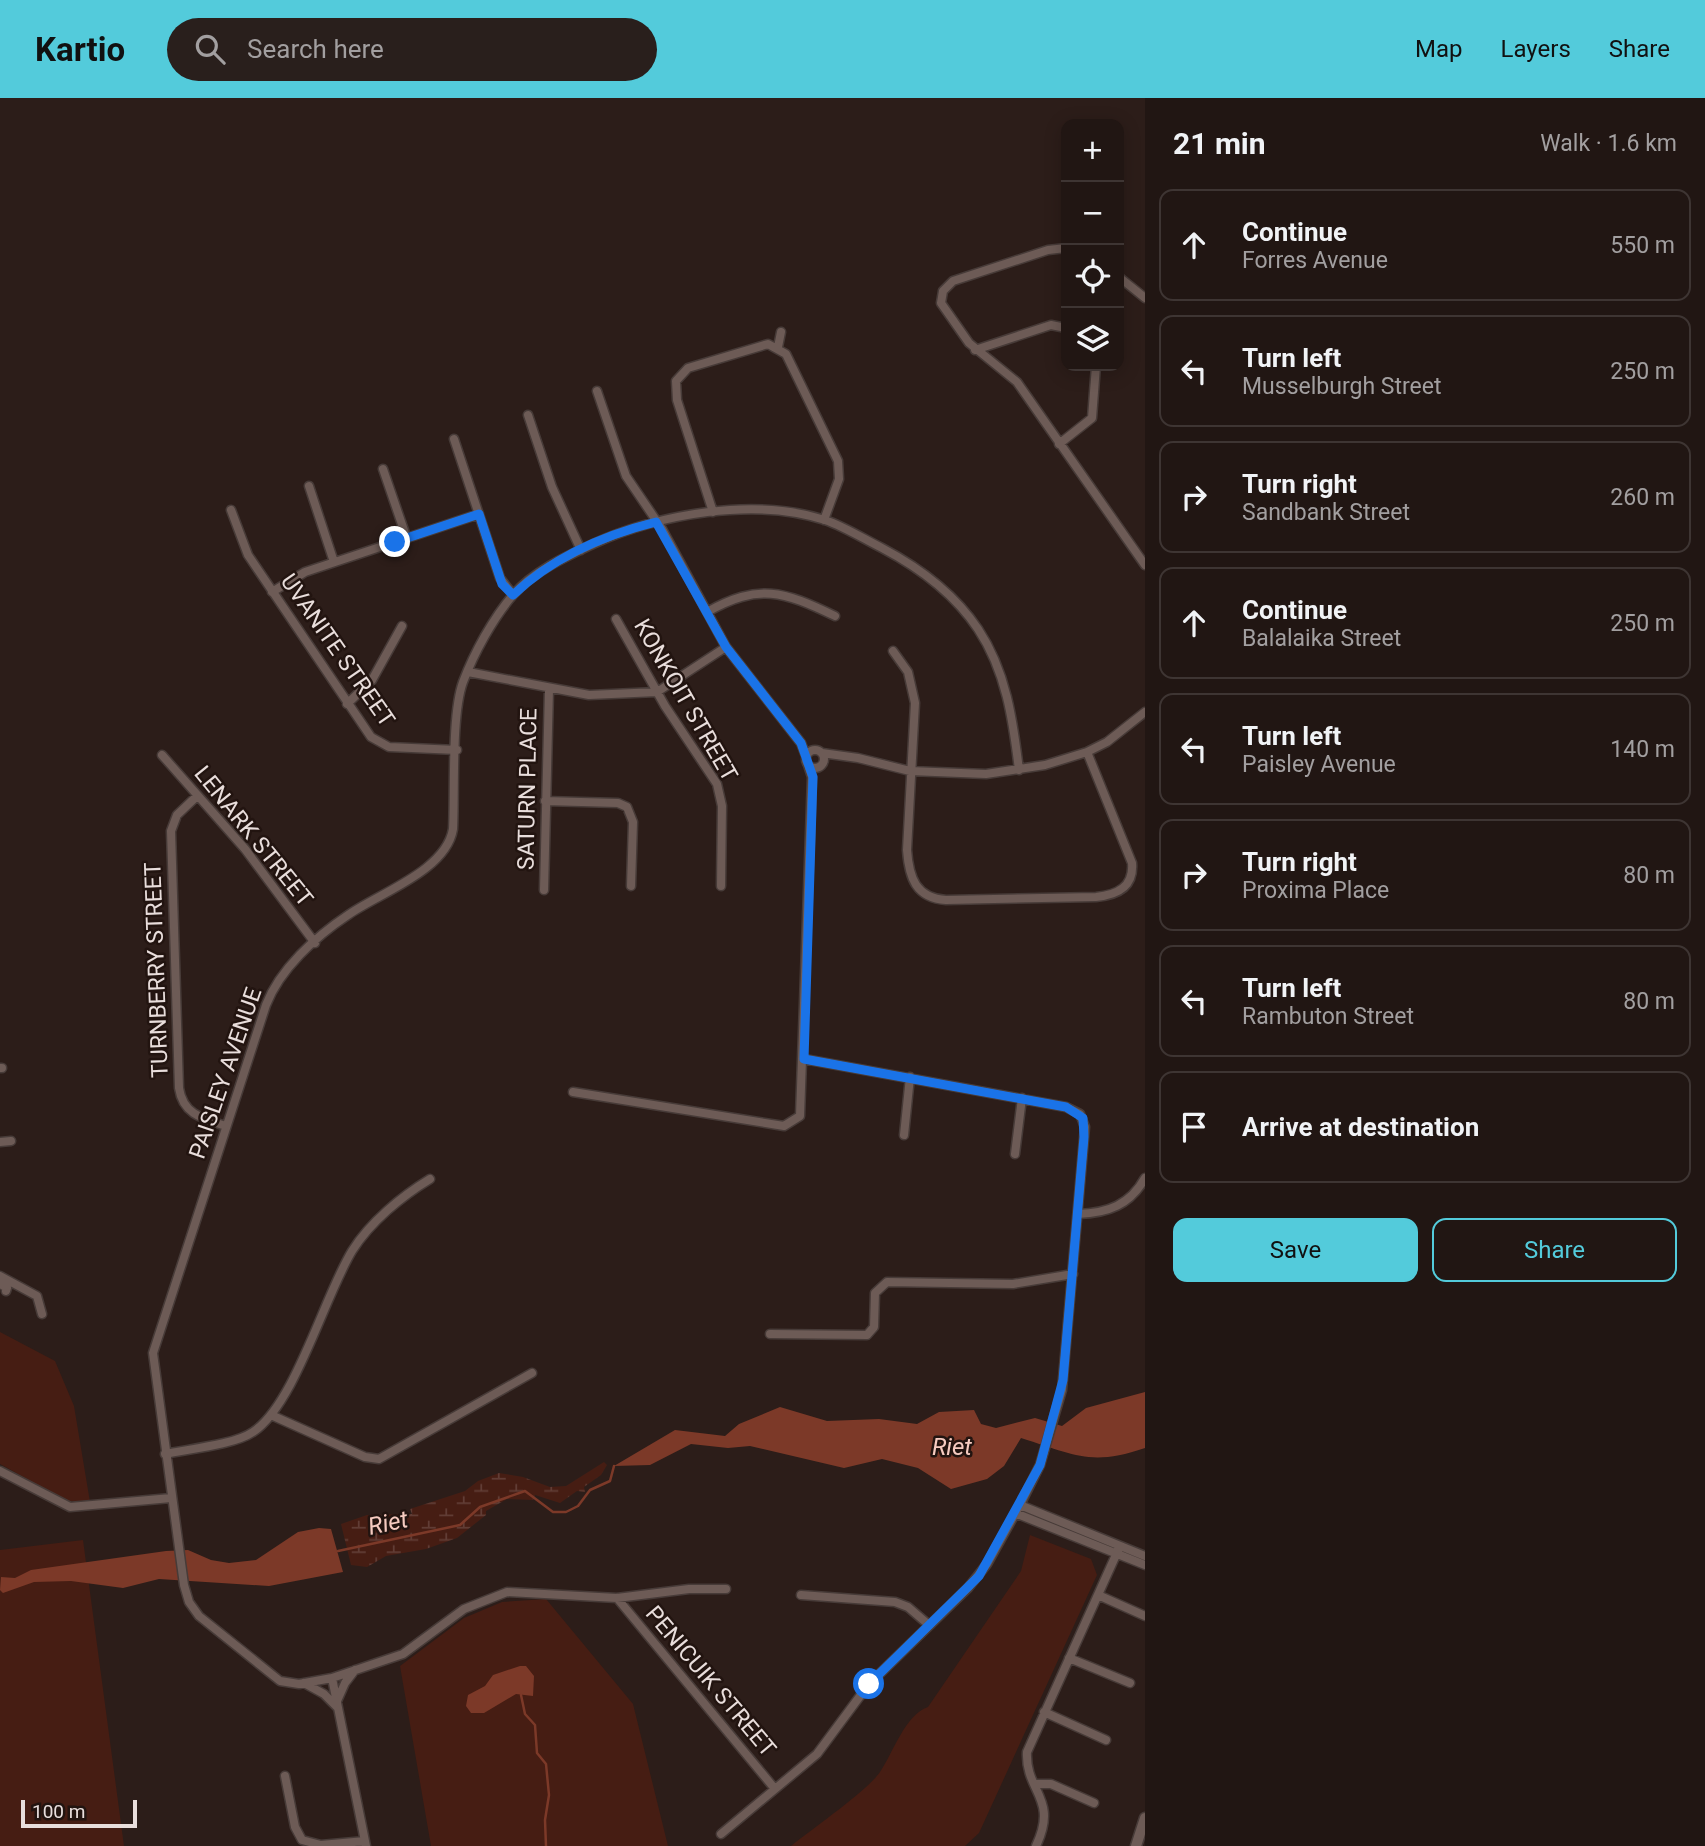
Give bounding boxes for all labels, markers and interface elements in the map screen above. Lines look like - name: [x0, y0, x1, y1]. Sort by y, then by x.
- search box: [167, 18, 657, 81]
- text: Kartio: [35, 30, 125, 69]
- icon: search: [191, 30, 229, 68]
- text: Search here: [247, 34, 384, 64]
- text: Map: [1415, 35, 1463, 63]
- text: Layers: [1501, 35, 1571, 63]
- text: Share: [1609, 35, 1670, 63]
- map controls: [1061, 119, 1124, 371]
- button: +: [1061, 119, 1124, 182]
- text: 21 min: [1173, 126, 1266, 161]
- text: Walk · 1.6 km: [1540, 130, 1677, 157]
- button: −: [1061, 182, 1124, 245]
- text: Continue: [1242, 217, 1347, 247]
- icon: ahead: [1175, 226, 1213, 264]
- text: 550 m: [1610, 232, 1675, 259]
- button: locate: [1061, 245, 1124, 308]
- text: Forres Avenue: [1242, 247, 1388, 274]
- button: layers: [1061, 308, 1124, 371]
- text: Turn left: [1242, 343, 1341, 373]
- icon: left: [1175, 352, 1213, 390]
- text: 250 m: [1610, 358, 1675, 385]
- text: Musselburgh Street: [1242, 373, 1441, 400]
- text: Turn right: [1242, 469, 1357, 499]
- icon: right: [1175, 478, 1213, 516]
- text: 260 m: [1610, 484, 1675, 511]
- text: Sandbank Street: [1242, 499, 1410, 526]
- route end: [379, 526, 410, 557]
- street label: UVANITE STREET: [275, 569, 400, 732]
- text: Continue: [1242, 595, 1347, 625]
- icon: ahead: [1175, 604, 1213, 642]
- text: 250 m: [1610, 610, 1675, 637]
- street label: KONKOIT STREET: [628, 614, 743, 786]
- text: Balalaika Street: [1242, 625, 1401, 652]
- street label: SATURN PLACE: [513, 708, 542, 870]
- text: Turn left: [1242, 721, 1341, 751]
- icon: left: [1175, 730, 1213, 768]
- text: 140 m: [1610, 736, 1675, 763]
- text: Paisley Avenue: [1242, 751, 1396, 778]
- street label: LENARK STREET: [189, 761, 319, 912]
- text: Turn right: [1242, 847, 1357, 877]
- icon: right: [1175, 856, 1213, 894]
- street label: TURNBERRY STREET: [139, 862, 174, 1078]
- text: 80 m: [1623, 862, 1675, 889]
- text: Proxima Place: [1242, 877, 1389, 904]
- text: Turn left: [1242, 973, 1341, 1003]
- icon: left: [1175, 982, 1213, 1020]
- street label: PAISLEY AVENUE: [184, 984, 267, 1162]
- text: 80 m: [1623, 988, 1675, 1015]
- text: Rambuton Street: [1242, 1003, 1414, 1030]
- icon: arrive: [1175, 1108, 1213, 1146]
- text: Arrive at destination: [1242, 1112, 1479, 1142]
- button: Save: [1173, 1218, 1418, 1282]
- button: Share: [1432, 1218, 1677, 1282]
- water label: Riet: [932, 1433, 972, 1461]
- water label: Riet: [366, 1505, 411, 1541]
- street label: PENICUIK STREET: [640, 1601, 782, 1762]
- route start: [853, 1668, 884, 1699]
- scale bar: [21, 1797, 136, 1829]
- text: 100 m: [32, 1800, 85, 1823]

